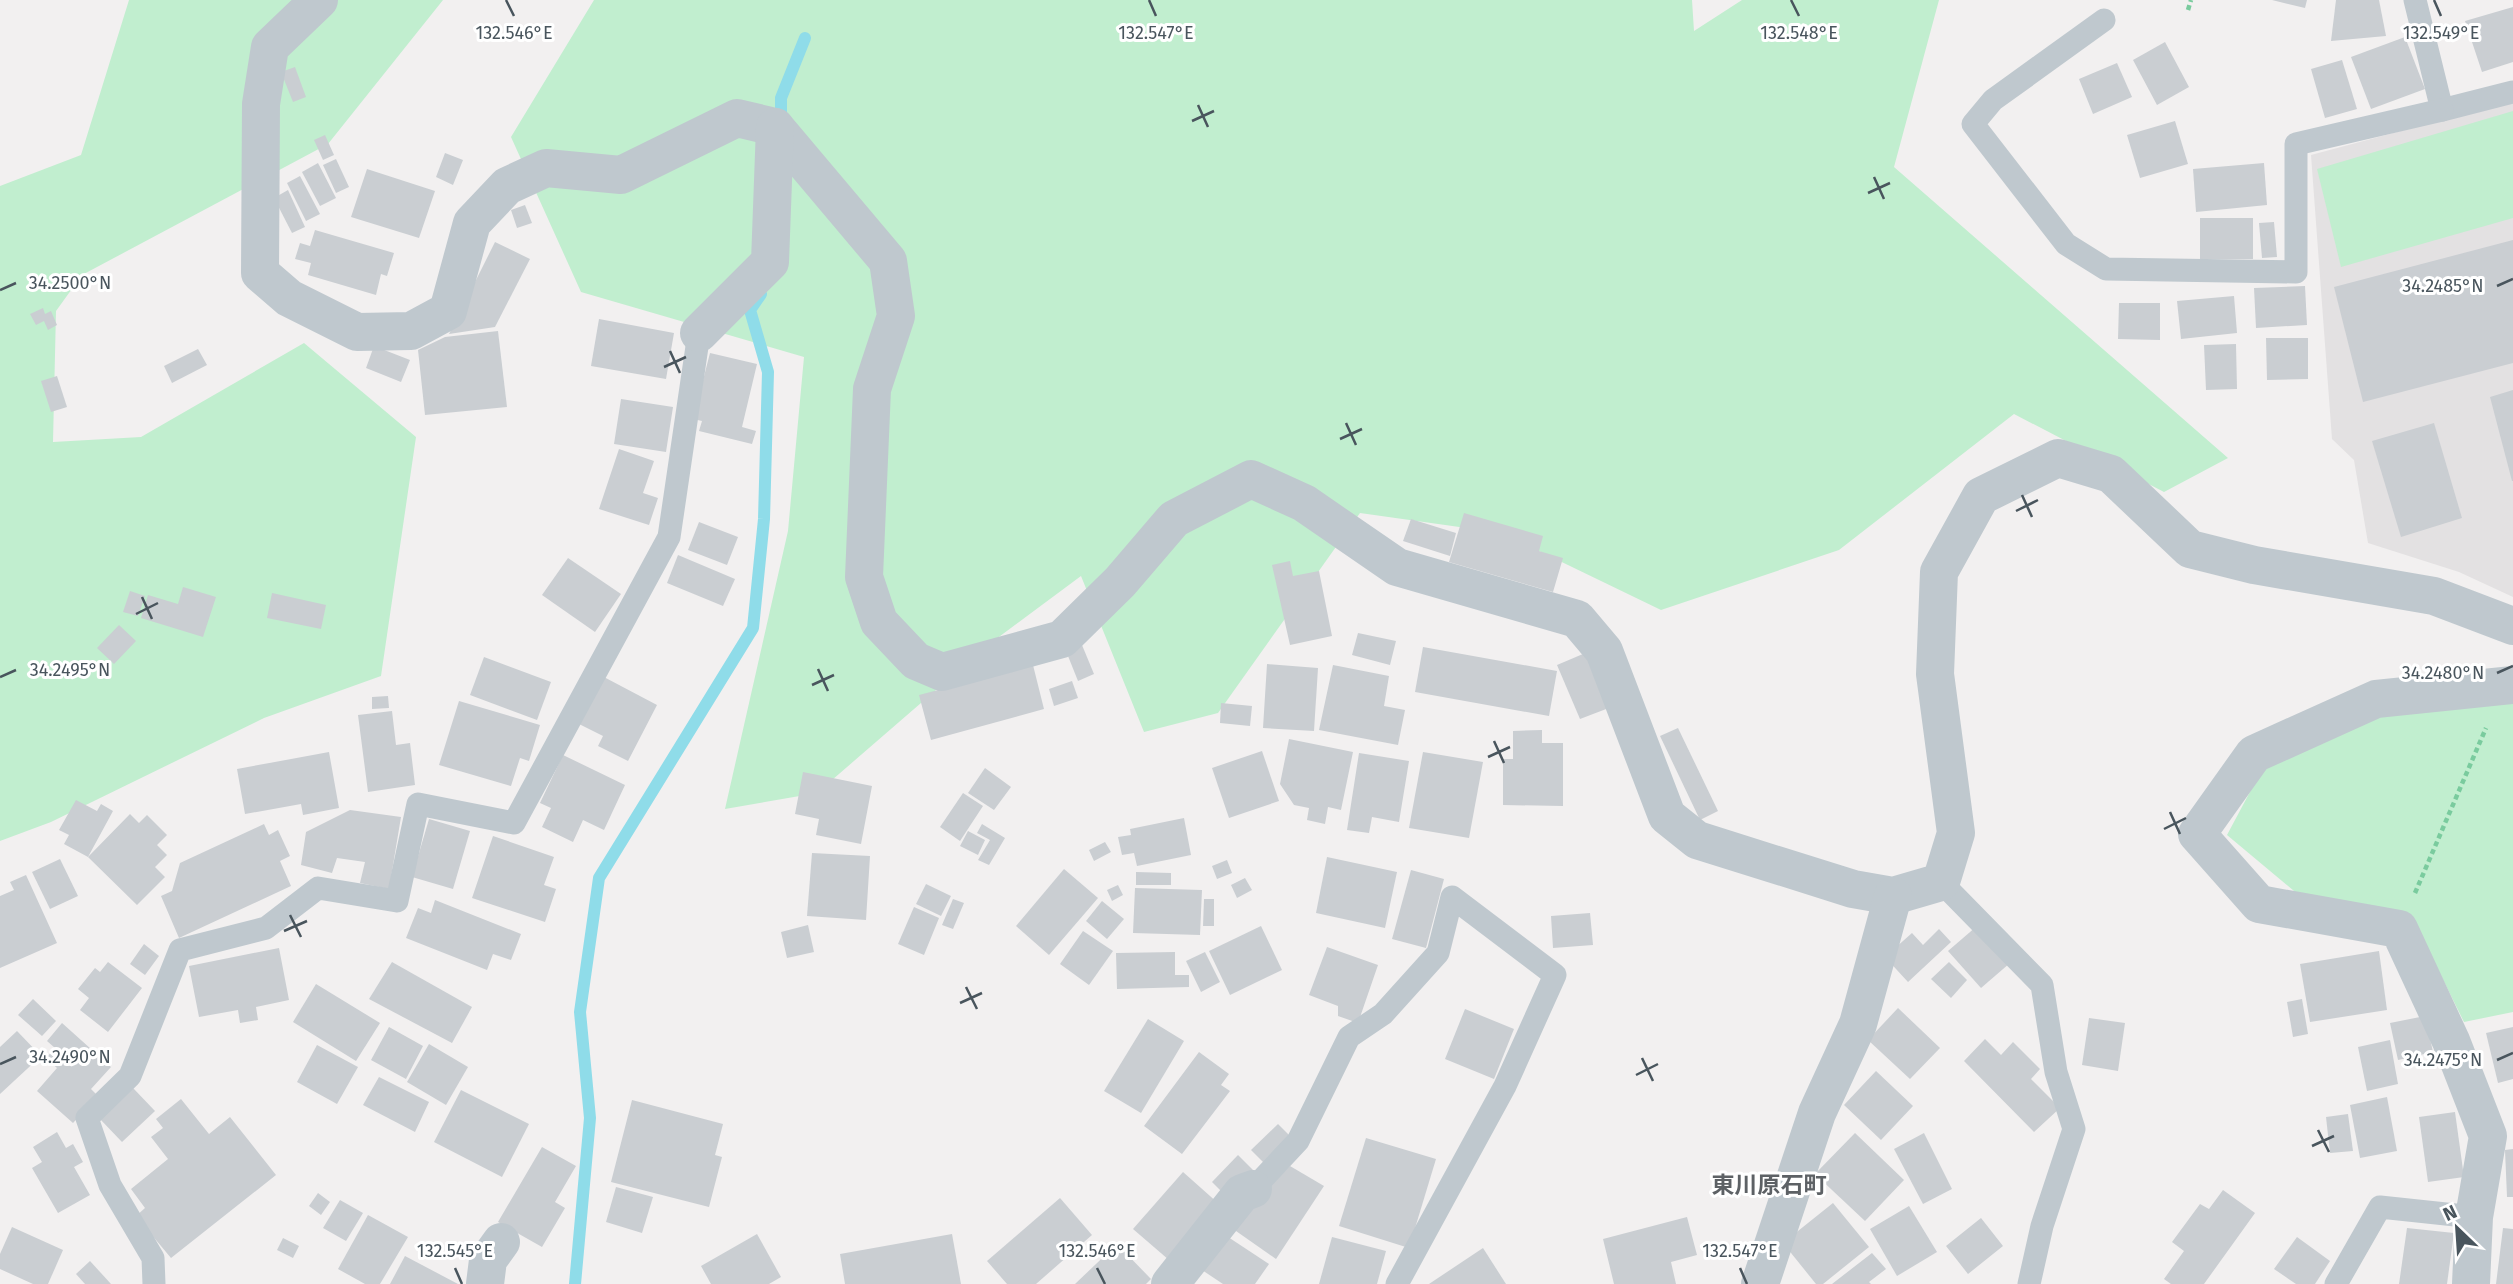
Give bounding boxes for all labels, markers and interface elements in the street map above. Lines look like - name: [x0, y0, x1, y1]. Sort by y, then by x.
- text: 132.546°E: [475, 22, 553, 44]
- text: 132.547°E: [1118, 22, 1194, 44]
- text: 132.548°E: [1760, 22, 1838, 44]
- text: 132.549°E: [2403, 22, 2479, 44]
- text: 34.2500°N: [29, 272, 111, 294]
- text: 34.2485°N: [2402, 275, 2484, 297]
- text: 34.2495°N: [30, 659, 110, 681]
- text: 34.2480°N: [2402, 662, 2484, 684]
- text: 34.2490°N: [29, 1046, 111, 1068]
- text: 34.2475°N: [2404, 1049, 2482, 1071]
- district label: 東川原石町: [1712, 1171, 1827, 1199]
- north arrow: [2422, 1193, 2492, 1263]
- text: N: [2439, 1200, 2461, 1226]
- text: 132.545°E: [417, 1240, 493, 1262]
- text: 132.546°E: [1058, 1240, 1136, 1262]
- text: 132.547°E: [1702, 1240, 1778, 1262]

